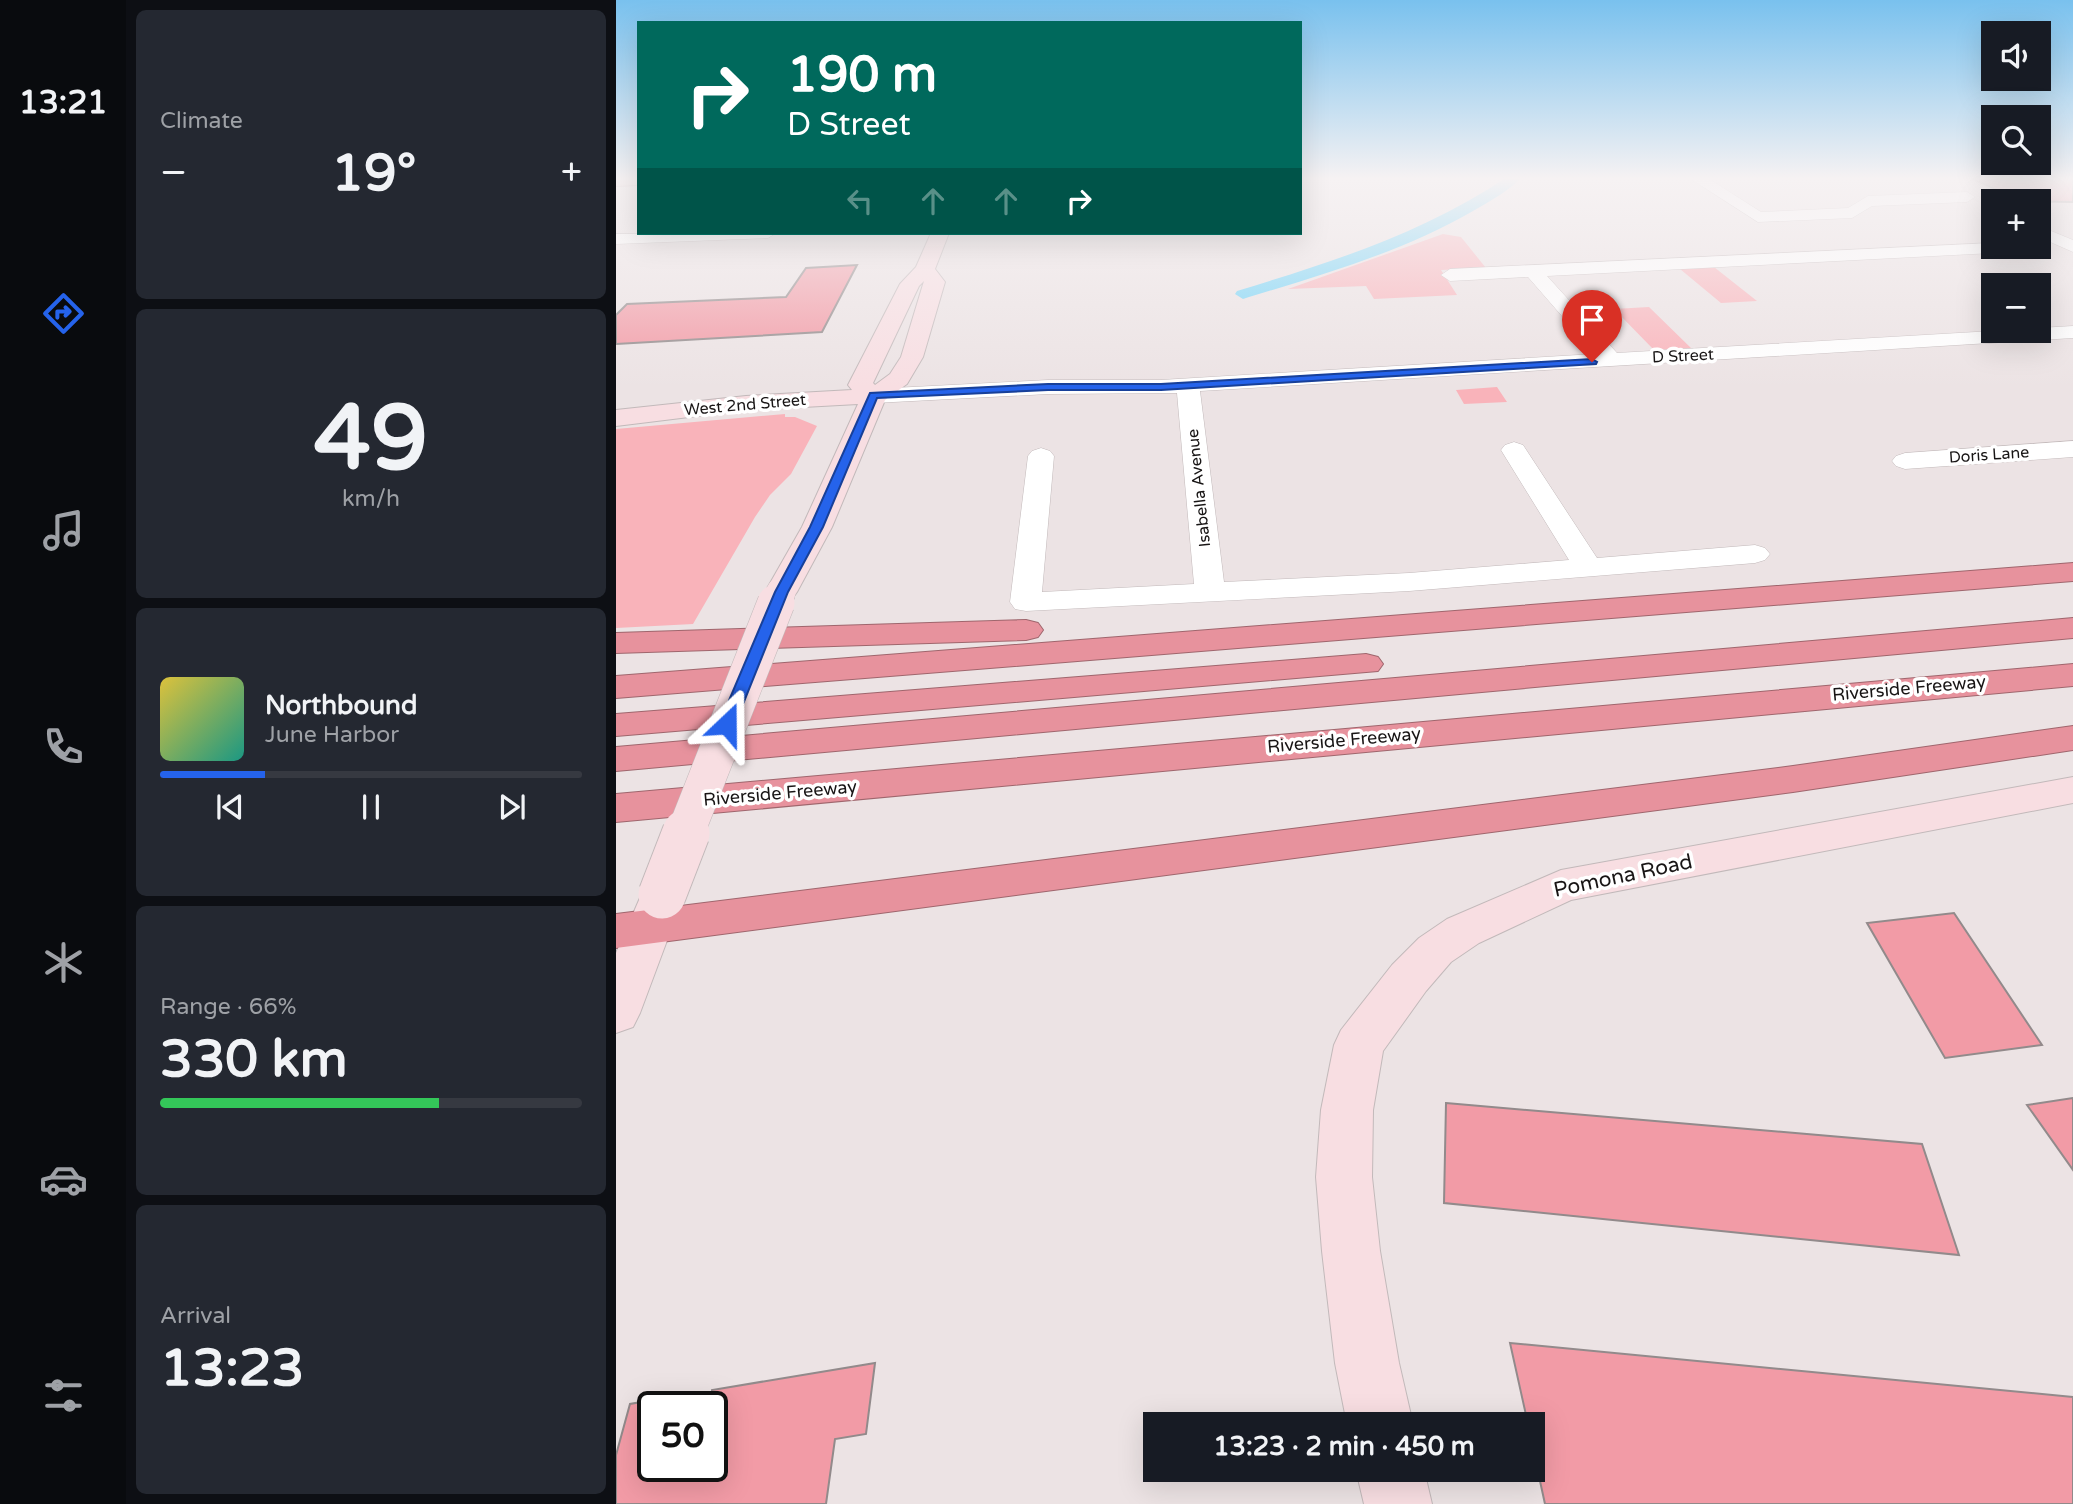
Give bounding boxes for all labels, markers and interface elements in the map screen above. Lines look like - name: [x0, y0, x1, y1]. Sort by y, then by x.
- map controls: [1981, 21, 2051, 343]
- button: sound: [1981, 21, 2051, 91]
- text: 190 m: [787, 46, 937, 105]
- icon: right: [672, 49, 763, 140]
- text: 13:21: [19, 84, 107, 122]
- button: search: [1981, 105, 2051, 175]
- text: D Street: [787, 106, 911, 144]
- text: Climate: [160, 107, 243, 135]
- text: 19°: [331, 142, 416, 205]
- text: −: [160, 150, 187, 196]
- text: +: [561, 150, 582, 196]
- icon: left: [841, 182, 879, 220]
- icon: ahead: [914, 182, 952, 220]
- icon: ahead: [987, 182, 1025, 220]
- icon: right: [1060, 182, 1098, 220]
- button: +: [1981, 189, 2051, 259]
- button: −: [1981, 273, 2051, 343]
- icon: directions: [39, 289, 88, 338]
- pin: [1562, 290, 1622, 362]
- icon: arrive: [1573, 301, 1611, 339]
- street label: D Street: [1652, 344, 1714, 368]
- text: 49: [314, 384, 428, 494]
- street label: West 2nd Street: [683, 390, 807, 420]
- street label: Isabella Avenue: [1183, 428, 1215, 548]
- street label: Doris Lane: [1948, 442, 2030, 468]
- text: km/h: [342, 485, 400, 513]
- icon: music: [39, 506, 88, 555]
- street label: Riverside Freeway: [1831, 670, 1987, 706]
- position arrow: [690, 687, 764, 761]
- text: Northbound: [265, 690, 417, 721]
- text: June Harbor: [265, 721, 399, 749]
- icon: phone: [39, 722, 88, 771]
- street label: Riverside Freeway: [1266, 722, 1422, 758]
- street label: Riverside Freeway: [702, 775, 858, 811]
- icon: previous: [211, 788, 249, 826]
- icon: pause: [352, 788, 390, 826]
- icon: next: [493, 788, 531, 826]
- street label: Pomona Road: [1551, 849, 1695, 903]
- icon: climate: [39, 938, 88, 987]
- text: Range · 66%: [160, 993, 296, 1021]
- text: 330 km: [160, 1028, 348, 1091]
- icon: car: [39, 1155, 88, 1204]
- text: Arrival: [160, 1302, 231, 1330]
- text: 13:23: [160, 1337, 304, 1400]
- icon: filters: [39, 1371, 88, 1420]
- speed limit sign: 50: [637, 1391, 728, 1482]
- text: 13:23 · 2 min · 450 m: [1213, 1431, 1475, 1462]

